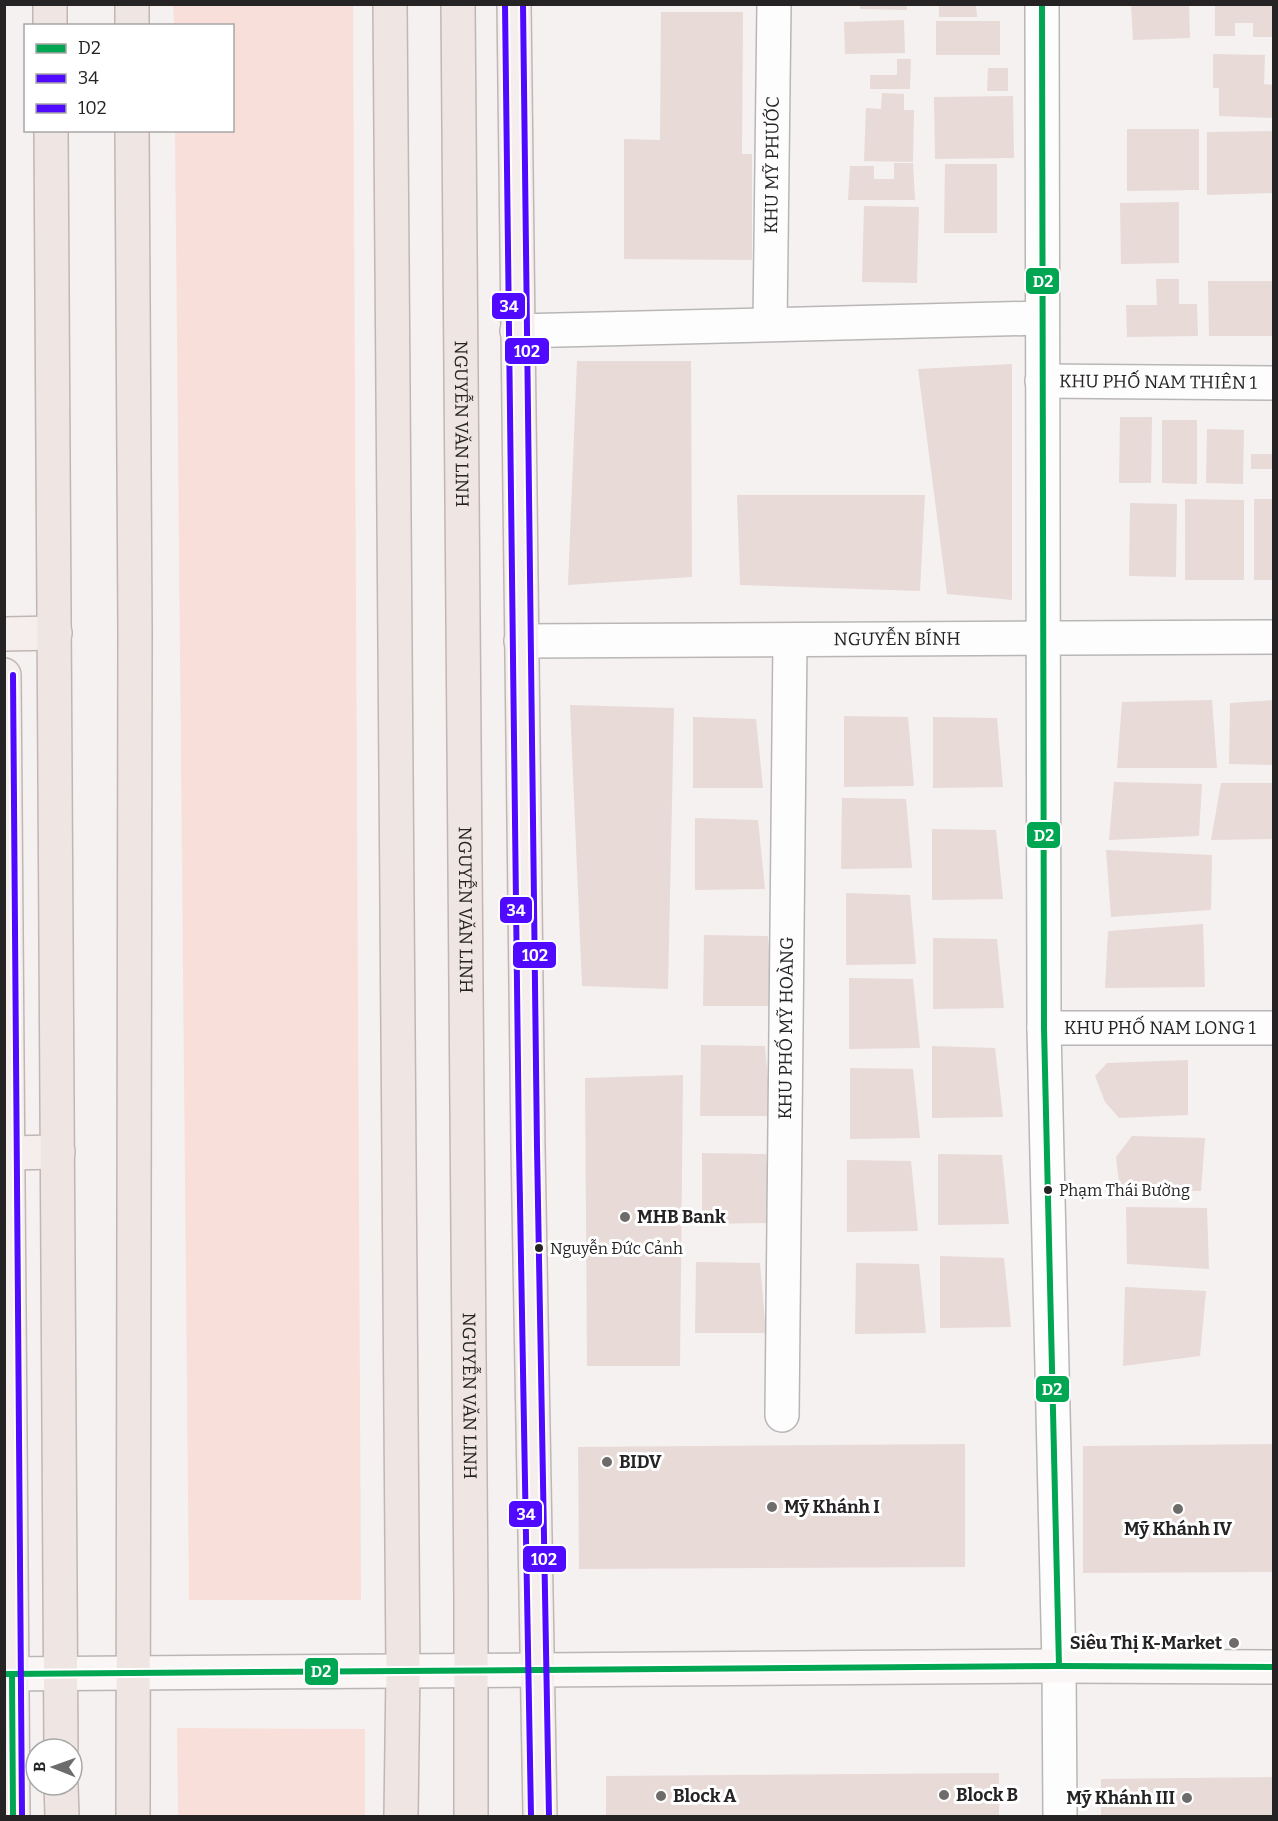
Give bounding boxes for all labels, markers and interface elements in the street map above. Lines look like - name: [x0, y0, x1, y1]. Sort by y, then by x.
- legend: [24, 24, 234, 132]
- text: D2: [78, 37, 101, 59]
- text: 34: [78, 67, 99, 89]
- street label: KHU MỸ PHƯỚC: [760, 96, 784, 234]
- text: 102: [78, 97, 107, 119]
- line badge: D2: [1025, 267, 1060, 295]
- text: D2: [1033, 272, 1053, 291]
- line badge: 34: [491, 292, 526, 320]
- text: 34: [500, 297, 519, 316]
- line badge: 102: [504, 337, 550, 365]
- street label: NGUYỄN VĂN LINH: [450, 340, 474, 507]
- text: 102: [514, 342, 540, 361]
- street label: KHU PHỐ NAM THIÊN 1: [1059, 369, 1258, 394]
- street label: NGUYỄN BÍNH: [833, 626, 961, 650]
- line badge: D2: [1026, 821, 1061, 849]
- street label: NGUYỄN VĂN LINH: [454, 826, 478, 993]
- text: D2: [1034, 826, 1054, 845]
- line badge: 34: [499, 896, 533, 924]
- text: 34: [507, 901, 526, 920]
- street label: KHU PHỐ MỸ HOÀNG: [773, 936, 798, 1120]
- line badge: 102: [512, 941, 557, 969]
- text: 102: [522, 946, 548, 965]
- street label: KHU PHỐ NAM LONG 1: [1064, 1015, 1257, 1039]
- place label: Phạm Thái Bường: [1059, 1181, 1190, 1200]
- marker: Phạm Thái Bường: [1042, 1184, 1054, 1196]
- place label: MHB Bank: [637, 1206, 726, 1228]
- marker: MHB Bank: [618, 1210, 632, 1224]
- place label: Nguyễn Đức Cảnh: [550, 1238, 683, 1258]
- marker: Nguyễn Đức Cảnh: [533, 1242, 545, 1254]
- street label: NGUYỄN VĂN LINH: [458, 1312, 482, 1479]
- line badge: D2: [1035, 1375, 1070, 1403]
- text: D2: [1042, 1380, 1062, 1399]
- place label: BIDV: [619, 1451, 662, 1473]
- marker: BIDV: [600, 1455, 614, 1469]
- place label: Mỹ Khánh I: [784, 1496, 880, 1518]
- line badge: 34: [508, 1500, 543, 1528]
- marker: Mỹ Khánh I: [765, 1500, 779, 1514]
- marker: Mỹ Khánh IV: [1171, 1502, 1185, 1516]
- text: 34: [517, 1505, 536, 1524]
- place label: Mỹ Khánh IV: [1124, 1518, 1232, 1540]
- line badge: 102: [522, 1545, 567, 1573]
- text: 102: [531, 1550, 557, 1569]
- place label: Siêu Thị K-Market: [1070, 1632, 1222, 1654]
- marker: Siêu Thị K-Market: [1227, 1636, 1241, 1650]
- line badge: D2: [304, 1657, 339, 1686]
- text: D2: [311, 1662, 331, 1681]
- north arrow: [24, 1737, 84, 1797]
- text: B: [30, 1761, 49, 1772]
- place label: Block B: [956, 1784, 1018, 1806]
- place label: Block A: [673, 1785, 737, 1807]
- place label: Mỹ Khánh III: [1066, 1787, 1175, 1809]
- marker: Block B: [937, 1788, 951, 1802]
- marker: Block A: [654, 1789, 668, 1803]
- marker: Mỹ Khánh III: [1180, 1791, 1194, 1805]

